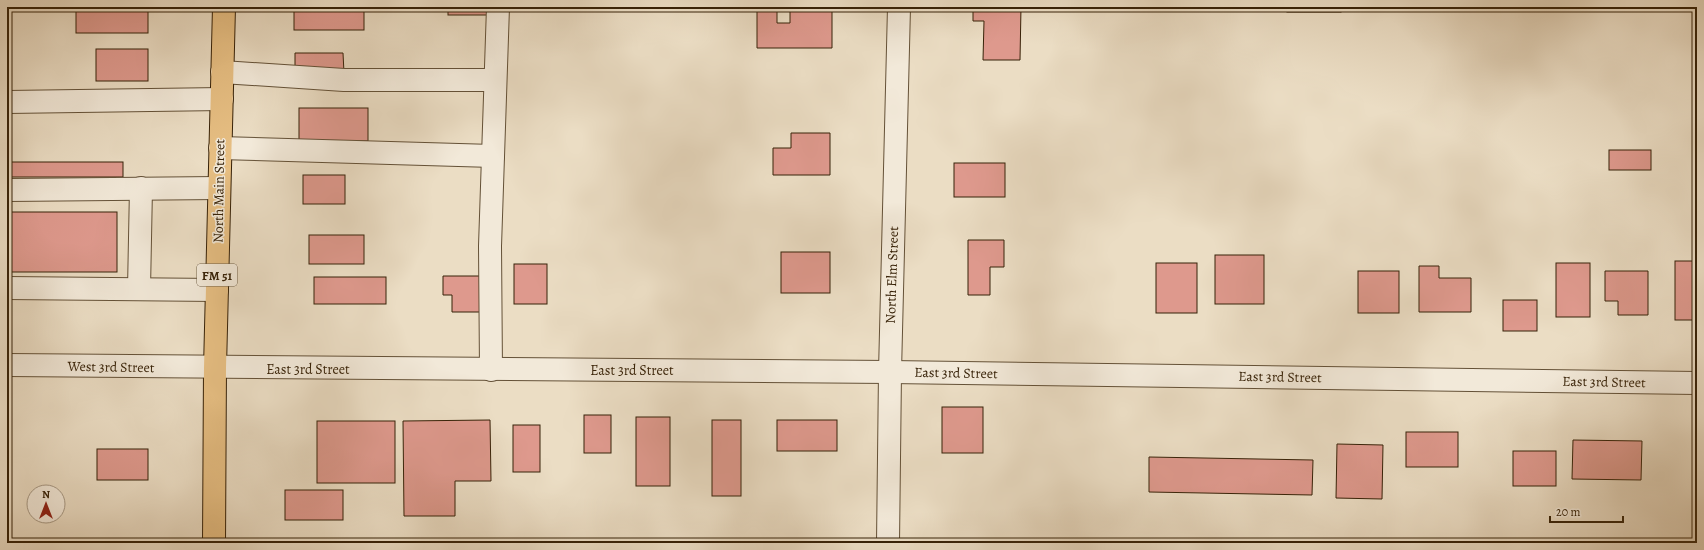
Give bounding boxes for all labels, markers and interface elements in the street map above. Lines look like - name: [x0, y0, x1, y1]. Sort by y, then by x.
- street label: North Main Street: [209, 138, 229, 243]
- street label: North Elm Street: [881, 226, 903, 324]
- road number: FM 51: [197, 264, 237, 286]
- street label: West 3rd Street: [66, 357, 155, 377]
- street label: East 3rd Street: [266, 360, 350, 379]
- street label: East 3rd Street: [590, 361, 674, 380]
- street label: East 3rd Street: [914, 363, 998, 383]
- street label: East 3rd Street: [1238, 367, 1322, 387]
- street label: East 3rd Street: [1562, 372, 1646, 392]
- north arrow: [26, 484, 66, 524]
- text: N: [42, 487, 50, 502]
- scale bar: [1550, 498, 1623, 524]
- text: 20 m: [1556, 504, 1580, 520]

